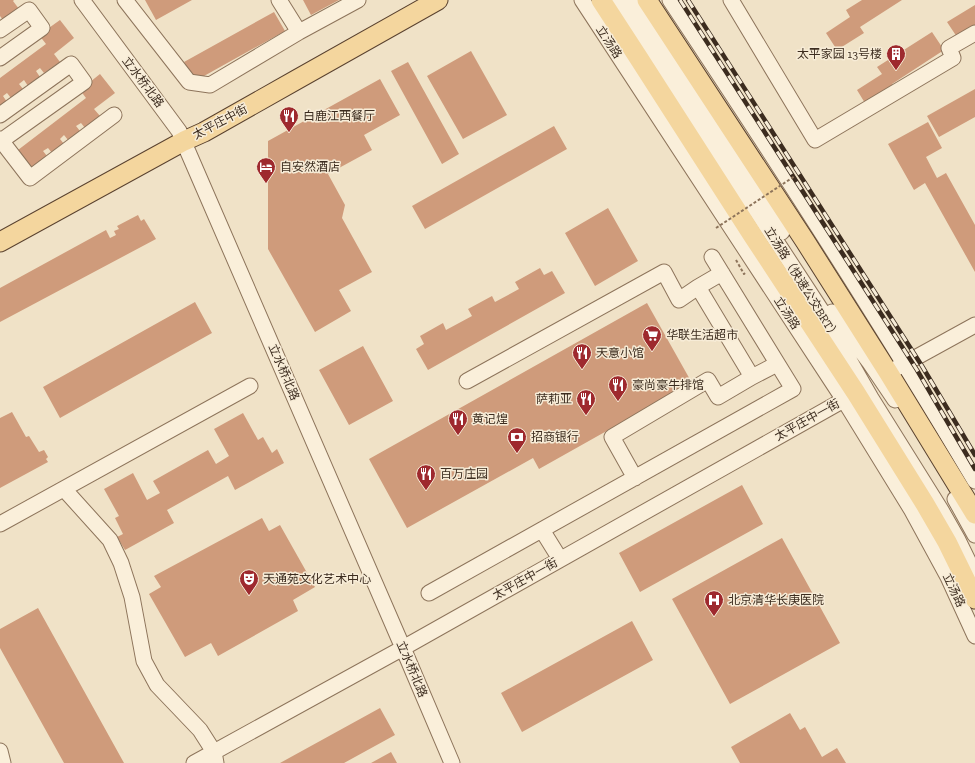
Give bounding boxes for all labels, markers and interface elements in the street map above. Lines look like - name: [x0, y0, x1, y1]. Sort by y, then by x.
- street label: 立汤路: [593, 23, 625, 61]
- building icon: 太平家园 13号楼: [885, 43, 907, 71]
- place label: 太平家园 13号楼: [797, 47, 882, 61]
- street label: 立水桥北路: [119, 54, 167, 110]
- street label: 太平庄中街: [190, 102, 250, 142]
- restaurant icon: 白鹿江西餐厅: [278, 105, 300, 133]
- place label: 白鹿江西餐厅: [303, 109, 375, 123]
- hotel icon: 自安然酒店: [255, 156, 277, 184]
- place label: 自安然酒店: [280, 160, 340, 174]
- street label: 立汤路（快速公交BRT）: [761, 224, 843, 342]
- street label: 立汤路: [771, 294, 803, 332]
- supermarket icon: 华联生活超市: [641, 324, 663, 352]
- place label: 华联生活超市: [666, 328, 738, 342]
- street label: 立水桥北路: [266, 342, 302, 402]
- restaurant icon: 天意小馆: [571, 342, 593, 370]
- place label: 天意小馆: [596, 346, 644, 360]
- restaurant icon: 豪尚豪牛排馆: [607, 374, 629, 402]
- place label: 豪尚豪牛排馆: [632, 378, 704, 392]
- restaurant icon: 萨莉亚: [575, 388, 597, 416]
- place label: 萨莉亚: [536, 392, 572, 406]
- street label: 太平庄中一街: [772, 396, 842, 444]
- restaurant icon: 黄记煌: [447, 408, 469, 436]
- place label: 黄记煌: [472, 412, 508, 426]
- bank icon: 招商银行: [506, 426, 528, 454]
- place label: 招商银行: [531, 430, 579, 444]
- restaurant icon: 百万庄园: [415, 463, 437, 491]
- place label: 百万庄园: [440, 467, 488, 481]
- street label: 太平庄中一街: [490, 555, 560, 603]
- theatre icon: 天通苑文化艺术中心: [238, 568, 260, 596]
- street label: 立汤路: [940, 571, 968, 609]
- place label: 天通苑文化艺术中心: [263, 572, 371, 586]
- hospital icon: 北京清华长庚医院: [703, 589, 725, 617]
- place label: 北京清华长庚医院: [728, 593, 824, 607]
- street label: 立水桥北路: [394, 639, 430, 699]

